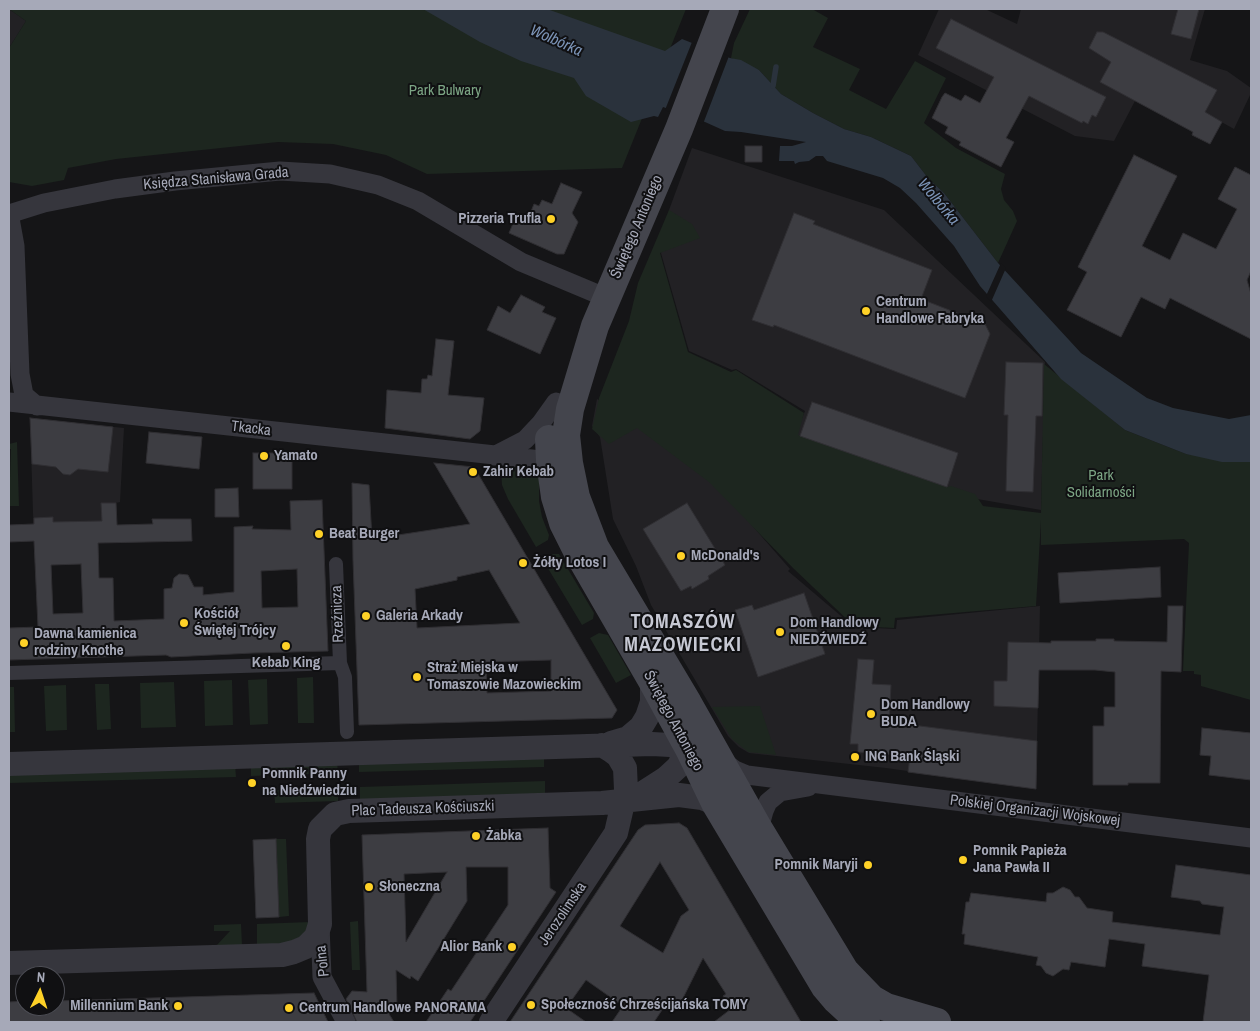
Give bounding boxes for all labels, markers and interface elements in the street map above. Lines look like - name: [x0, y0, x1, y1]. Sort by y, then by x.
- water label: Wolbórka: [527, 21, 585, 61]
- park label: Park Bulwary: [409, 82, 481, 100]
- street label: Księdza Stanisława Grada: [143, 164, 289, 194]
- street label: Świętego Antoniego: [607, 172, 667, 282]
- water label: Wolbórka: [913, 175, 963, 229]
- place label: Pizzeria Trufla: [458, 210, 541, 228]
- marker: Pizzeria Trufla: [545, 213, 557, 225]
- place label: Centrum Handlowe Fabryka: [876, 293, 984, 328]
- marker: Centrum Handlowe Fabryka: [860, 305, 872, 317]
- street label: Tkacka: [230, 418, 272, 440]
- place label: Yamato: [274, 447, 318, 465]
- marker: Yamato: [258, 450, 270, 462]
- place label: Zahir Kebab: [483, 463, 554, 481]
- marker: Zahir Kebab: [467, 466, 479, 478]
- park label: Park Solidarności: [1067, 467, 1135, 502]
- place label: Beat Burger: [329, 525, 399, 543]
- marker: Beat Burger: [313, 528, 325, 540]
- place label: McDonald's: [691, 547, 760, 565]
- marker: McDonald's: [675, 550, 687, 562]
- place label: Żółty Lotos I: [533, 554, 606, 572]
- marker: Żółty Lotos I: [517, 557, 529, 569]
- street label: Rzeźnicza: [328, 585, 348, 643]
- place label: Kościół Świętej Trójcy: [194, 605, 276, 640]
- place label: Galeria Arkady: [376, 607, 463, 625]
- marker: Galeria Arkady: [360, 610, 372, 622]
- district label: TOMASZÓW MAZOWIECKI: [623, 611, 743, 658]
- place label: Dom Handlowy NIEDŹWIEDŹ: [790, 614, 879, 649]
- marker: Kościół Świętej Trójcy: [178, 617, 190, 629]
- place label: Dawna kamienica rodziny Knothe: [34, 625, 137, 660]
- marker: Dom Handlowy NIEDŹWIEDŹ: [774, 626, 786, 638]
- marker: Dawna kamienica rodziny Knothe: [18, 637, 30, 649]
- marker: Kebab King: [280, 640, 292, 652]
- place label: Kebab King: [252, 654, 320, 672]
- place label: Straż Miejska w Tomaszowie Mazowieckim: [427, 659, 581, 694]
- street label: Świętego Antoniego: [639, 668, 707, 774]
- marker: Straż Miejska w Tomaszowie Mazowieckim: [411, 671, 423, 683]
- place label: Dom Handlowy BUDA: [881, 696, 970, 731]
- marker: Dom Handlowy BUDA: [865, 708, 877, 720]
- place label: ING Bank Śląski: [865, 748, 959, 766]
- marker: ING Bank Śląski: [849, 751, 861, 763]
- place label: Pomnik Panny na Niedźwiedziu: [262, 765, 357, 800]
- marker: Pomnik Panny na Niedźwiedziu: [246, 777, 258, 789]
- street label: Polskiej Organizacji Wojskowej: [949, 792, 1121, 830]
- street label: Plac Tadeusza Kościuszki: [351, 798, 495, 820]
- place label: Żabka: [486, 827, 522, 845]
- marker: Żabka: [470, 830, 482, 842]
- place label: Pomnik Papieża Jana Pawła II: [973, 842, 1067, 877]
- marker: Pomnik Papieża Jana Pawła II: [957, 854, 969, 866]
- place label: Pomnik Maryji: [775, 856, 858, 874]
- marker: Pomnik Maryji: [862, 859, 874, 871]
- place label: Słoneczna: [379, 878, 440, 896]
- street label: Jerozolimska: [535, 879, 591, 949]
- marker: Słoneczna: [363, 881, 375, 893]
- place label: Alior Bank: [440, 938, 502, 956]
- marker: Alior Bank: [506, 941, 518, 953]
- street label: Polna: [312, 944, 334, 978]
- north arrow: [15, 966, 65, 1016]
- text: N: [36, 968, 46, 986]
- place label: Społeczność Chrześcijańska TOMY: [541, 996, 748, 1014]
- place label: Millennium Bank: [70, 997, 168, 1015]
- place label: Centrum Handlowe PANORAMA: [299, 999, 486, 1017]
- marker: Społeczność Chrześcijańska TOMY: [525, 999, 537, 1011]
- marker: Millennium Bank: [172, 1000, 184, 1012]
- marker: Centrum Handlowe PANORAMA: [283, 1002, 295, 1014]

